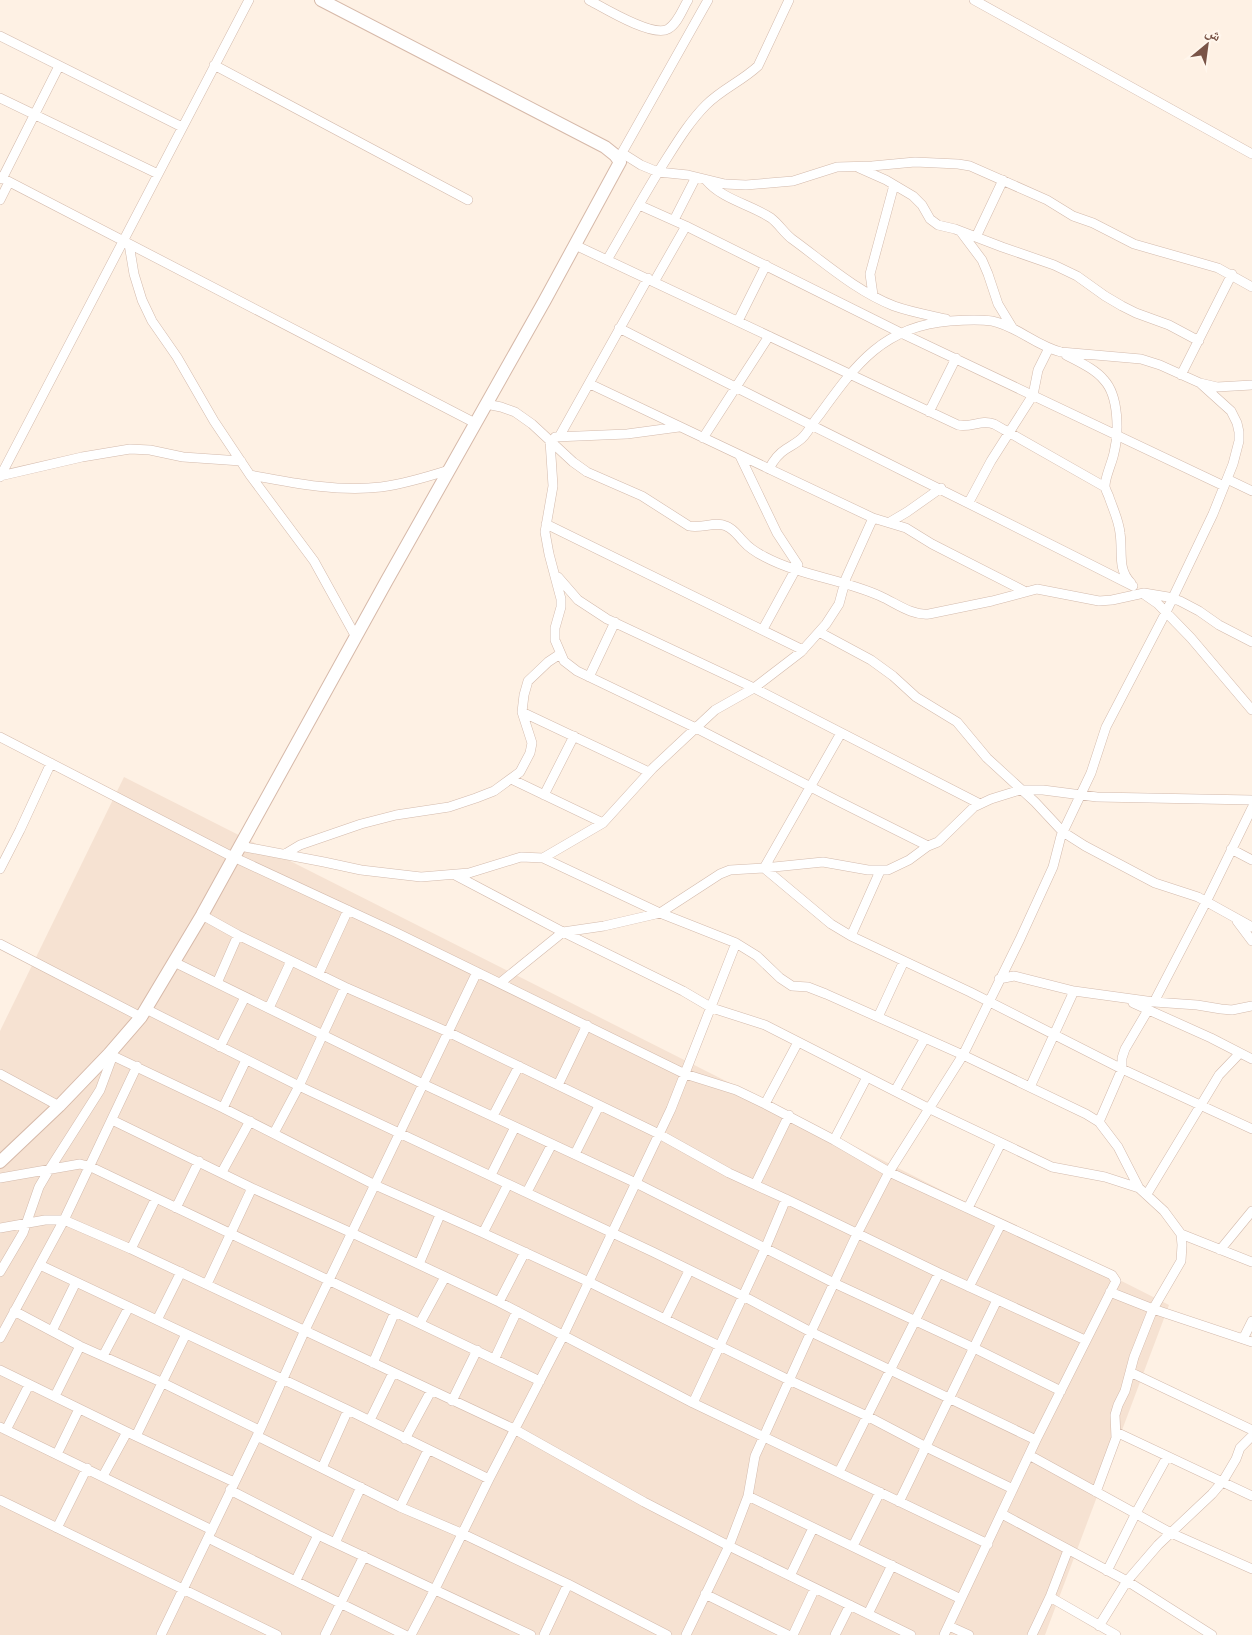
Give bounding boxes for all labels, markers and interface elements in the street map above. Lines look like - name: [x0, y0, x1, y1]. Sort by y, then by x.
- north arrow: [1182, 20, 1232, 70]
- text: ش: [1202, 22, 1224, 45]

